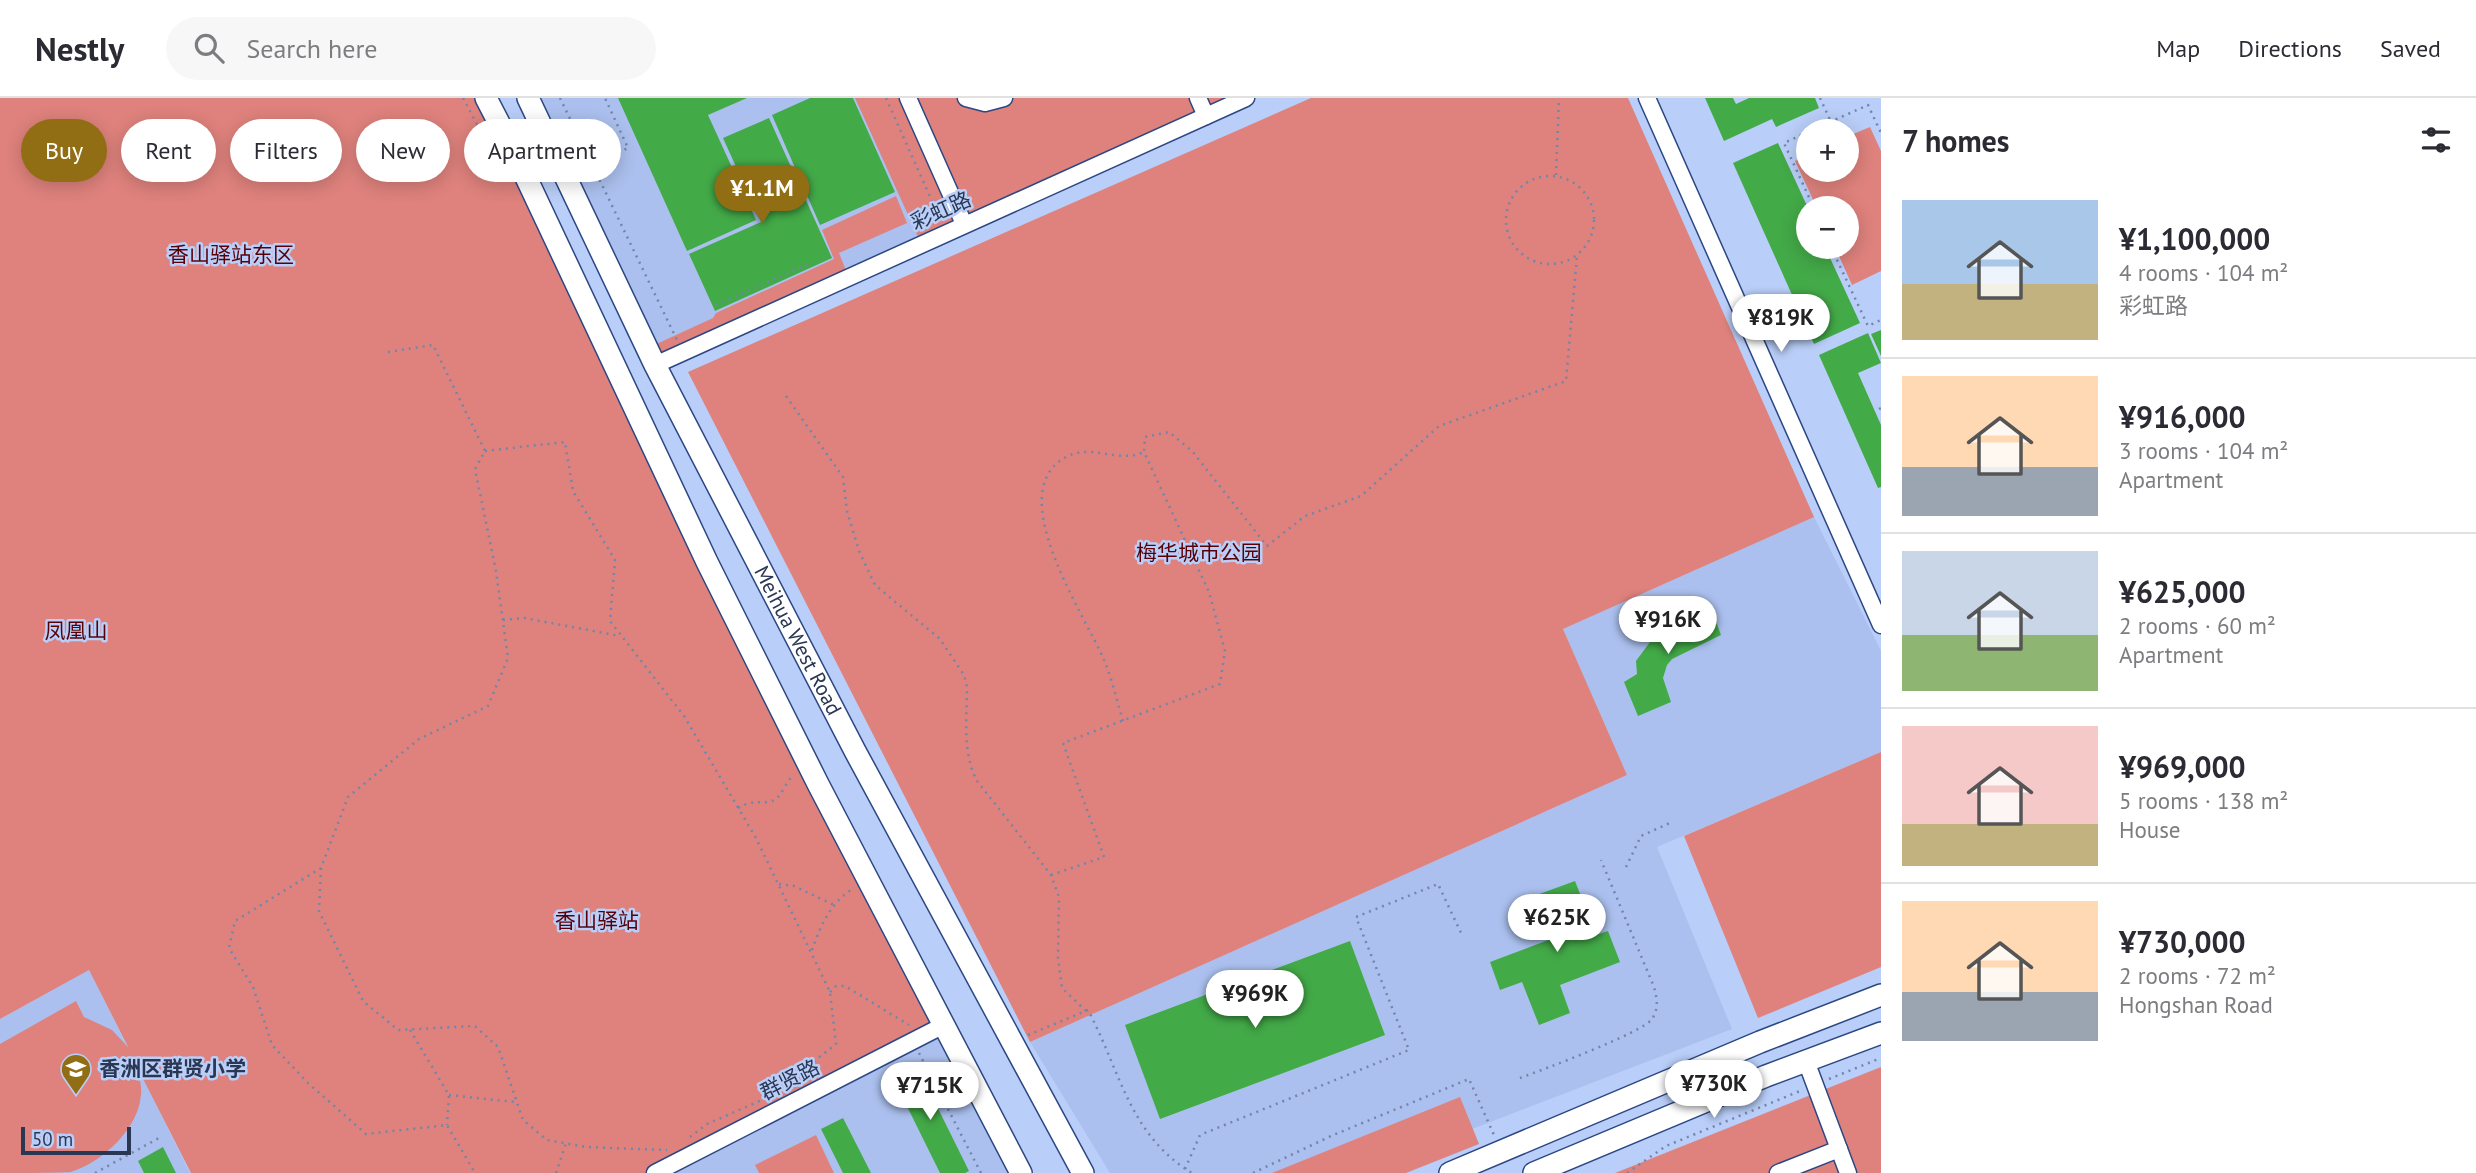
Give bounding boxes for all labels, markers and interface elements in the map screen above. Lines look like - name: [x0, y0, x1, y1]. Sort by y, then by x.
- search box: [166, 17, 656, 80]
- text: Nestly: [35, 27, 124, 70]
- icon: search: [190, 29, 228, 67]
- text: Search here: [246, 32, 378, 65]
- text: Map: [2156, 33, 2200, 64]
- text: Directions: [2238, 33, 2342, 64]
- text: Saved: [2380, 33, 2441, 64]
- chip: Buy: [21, 119, 107, 182]
- chip: Rent: [121, 119, 216, 182]
- chip: Filters: [230, 119, 342, 182]
- chip: New: [356, 119, 450, 182]
- chip: Apartment: [464, 119, 621, 182]
- map controls: [1796, 119, 1859, 259]
- button: +: [1796, 119, 1859, 182]
- text: 7 homes: [1902, 121, 2010, 160]
- icon: filters: [2417, 121, 2455, 159]
- pin: ¥1.1M: [713, 166, 811, 225]
- text: ¥1.1M: [730, 173, 794, 202]
- street label: 彩虹路: [907, 185, 975, 236]
- button: −: [1796, 196, 1859, 259]
- text: ¥1,100,000: [2119, 219, 2270, 258]
- icon: home: [1958, 228, 2042, 312]
- park label: 香山驿站东区: [168, 241, 294, 268]
- text: 4 rooms · 104 m²: [2119, 258, 2288, 287]
- text: 彩虹路: [2119, 291, 2188, 320]
- pin: ¥819K: [1732, 294, 1830, 354]
- text: ¥819K: [1748, 302, 1814, 331]
- text: ¥916,000: [2119, 397, 2246, 436]
- icon: home: [1958, 404, 2042, 488]
- text: 3 rooms · 104 m²: [2119, 436, 2288, 465]
- text: Apartment: [2119, 465, 2223, 494]
- park label: 梅华城市公园: [1136, 539, 1262, 566]
- street label: Meihua West Road: [748, 561, 848, 720]
- text: ¥625,000: [2119, 572, 2246, 611]
- icon: home: [1958, 579, 2042, 663]
- pin: ¥916K: [1619, 596, 1717, 656]
- text: ¥916K: [1635, 604, 1701, 633]
- text: 2 rooms · 60 m²: [2119, 611, 2276, 640]
- park label: 凤凰山: [45, 617, 108, 644]
- text: Apartment: [2119, 640, 2223, 669]
- text: ¥969,000: [2119, 747, 2246, 786]
- icon: home: [1958, 754, 2042, 838]
- text: 5 rooms · 138 m²: [2119, 786, 2288, 815]
- text: House: [2119, 815, 2181, 844]
- pin: ¥625K: [1508, 894, 1606, 954]
- text: ¥625K: [1524, 902, 1590, 931]
- park label: 香山驿站: [555, 907, 639, 934]
- text: ¥730,000: [2119, 922, 2246, 961]
- icon: home: [1958, 929, 2042, 1013]
- text: 2 rooms · 72 m²: [2119, 961, 2276, 990]
- pin: ¥969K: [1206, 970, 1304, 1030]
- text: ¥969K: [1222, 978, 1288, 1007]
- text: Hongshan Road: [2119, 990, 2273, 1019]
- school or university icon: 香洲区群贤小学: [59, 1052, 93, 1096]
- street label: 群贤路: [756, 1053, 824, 1106]
- place label: 香洲区群贤小学: [99, 1055, 246, 1082]
- pin: ¥730K: [1665, 1060, 1763, 1120]
- pin: ¥715K: [881, 1062, 979, 1122]
- text: ¥730K: [1681, 1068, 1747, 1097]
- text: ¥715K: [897, 1070, 963, 1099]
- scale bar: [21, 1124, 131, 1156]
- text: 50 m: [32, 1127, 73, 1151]

